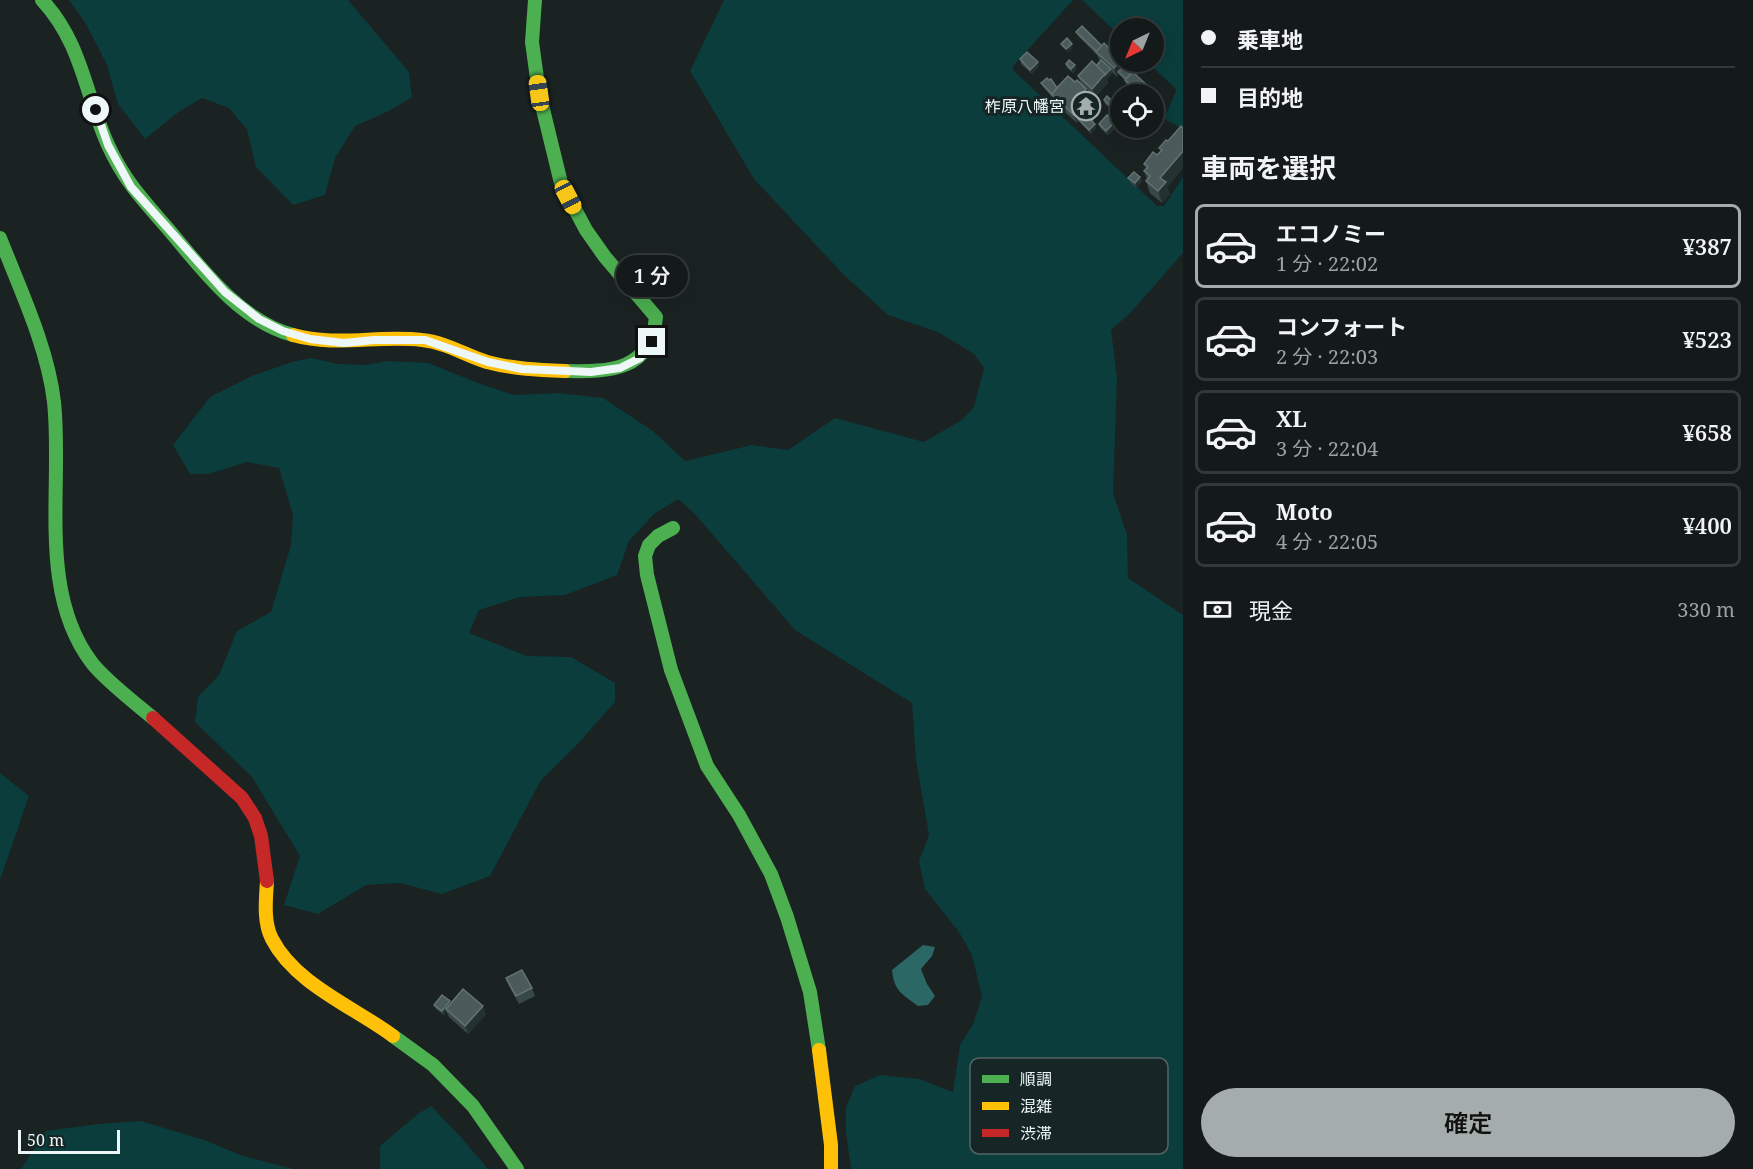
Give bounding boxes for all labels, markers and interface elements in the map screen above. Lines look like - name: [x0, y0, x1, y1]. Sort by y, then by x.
- north arrow: [1110, 18, 1164, 72]
- map controls: [1110, 18, 1164, 138]
- text: 乗車地: [1237, 24, 1303, 54]
- car: [528, 74, 550, 112]
- text: 目的地: [1237, 82, 1303, 112]
- button: locate: [1110, 84, 1164, 138]
- temple icon: 柞原八幡宮: [1070, 90, 1102, 122]
- place label: 柞原八幡宮: [985, 95, 1065, 117]
- route start: [82, 96, 109, 123]
- text: 車両を選択: [1201, 149, 1336, 186]
- car: [552, 177, 584, 217]
- text: エコノミー: [1276, 218, 1386, 248]
- icon: car: [1204, 219, 1258, 273]
- text: ¥387: [1682, 231, 1732, 261]
- text: 1 分 · 22:02: [1276, 250, 1378, 277]
- callout: 1 分: [616, 255, 688, 297]
- text: 1 分: [634, 262, 670, 289]
- text: コンフォート: [1276, 311, 1407, 341]
- icon: car: [1204, 312, 1258, 366]
- text: ¥523: [1682, 324, 1732, 354]
- route end: [638, 328, 665, 355]
- text: 2 分 · 22:03: [1276, 343, 1378, 370]
- text: XL: [1276, 403, 1307, 433]
- icon: car: [1204, 405, 1258, 459]
- text: ¥658: [1682, 417, 1732, 447]
- text: 3 分 · 22:04: [1276, 435, 1378, 462]
- text: Moto: [1276, 496, 1333, 526]
- icon: car: [1204, 498, 1258, 552]
- text: ¥400: [1682, 510, 1732, 540]
- text: 4 分 · 22:05: [1276, 528, 1378, 555]
- icon: cash: [1201, 593, 1234, 626]
- text: 現金: [1249, 595, 1293, 625]
- text: 330 m: [1677, 596, 1735, 623]
- legend: [970, 1058, 1168, 1154]
- text: 順調: [1020, 1068, 1052, 1090]
- button: 確定: [1201, 1088, 1735, 1157]
- text: 混雑: [1020, 1095, 1052, 1117]
- text: 渋滞: [1020, 1122, 1052, 1144]
- scale bar: [18, 1127, 120, 1154]
- text: 50 m: [27, 1129, 64, 1151]

